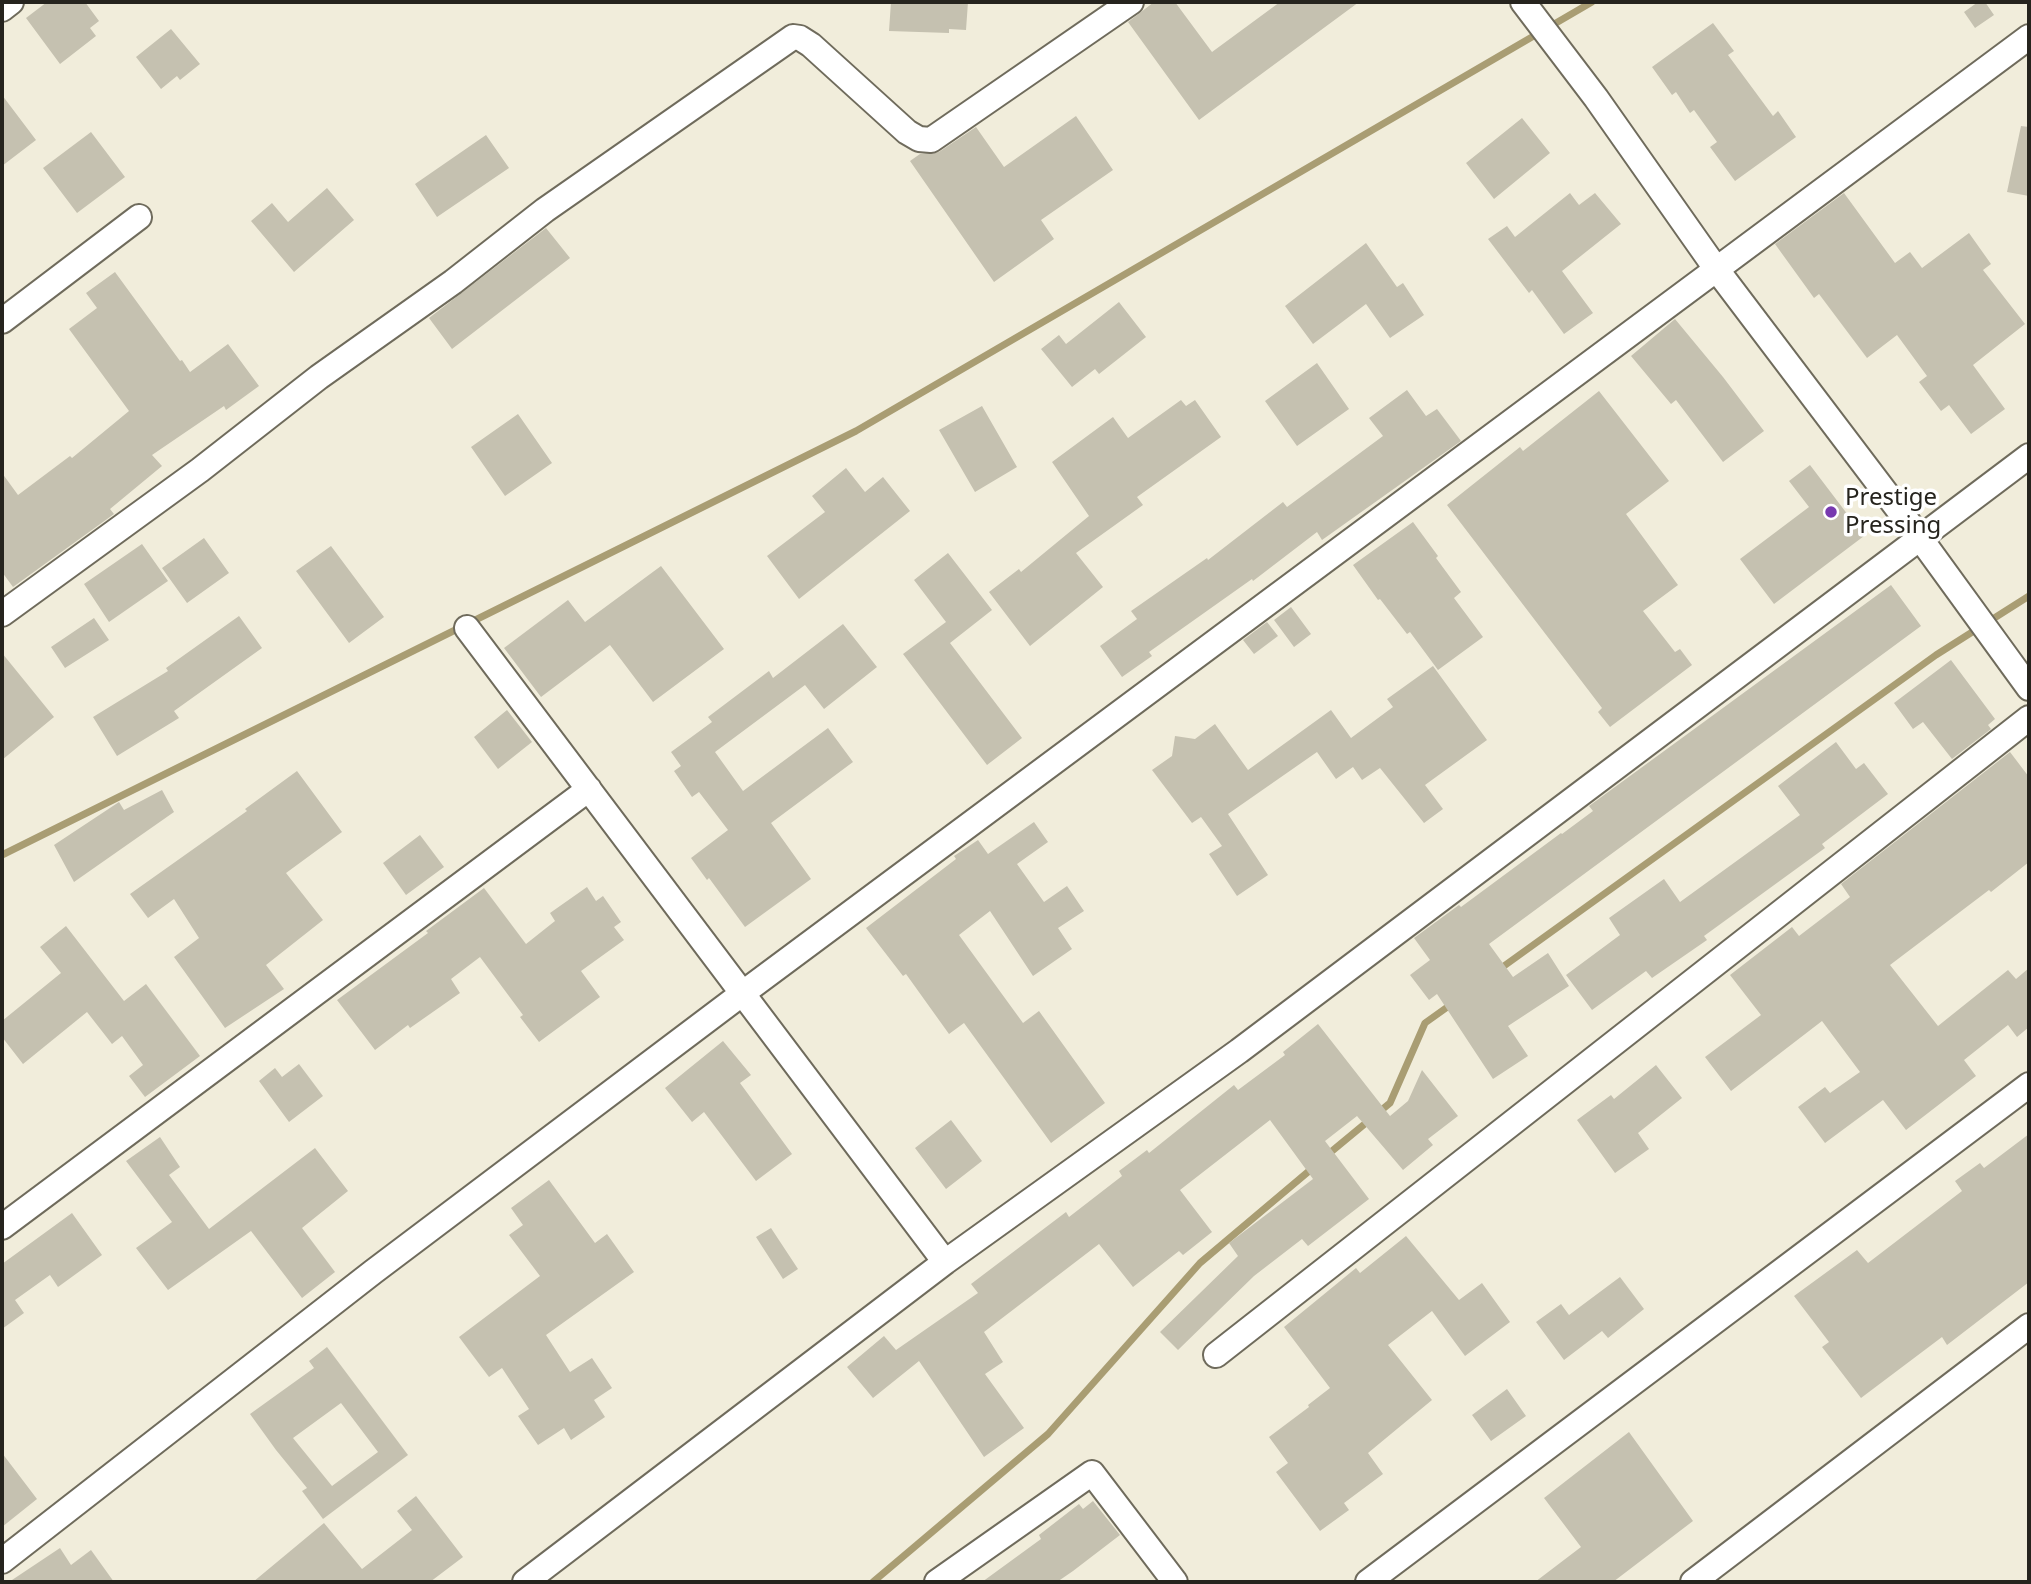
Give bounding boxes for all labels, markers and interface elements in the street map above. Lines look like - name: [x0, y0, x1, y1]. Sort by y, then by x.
- place label: Prestige Pressing: [1845, 484, 1941, 540]
- marker: Prestige Pressing: [1823, 504, 1839, 520]

